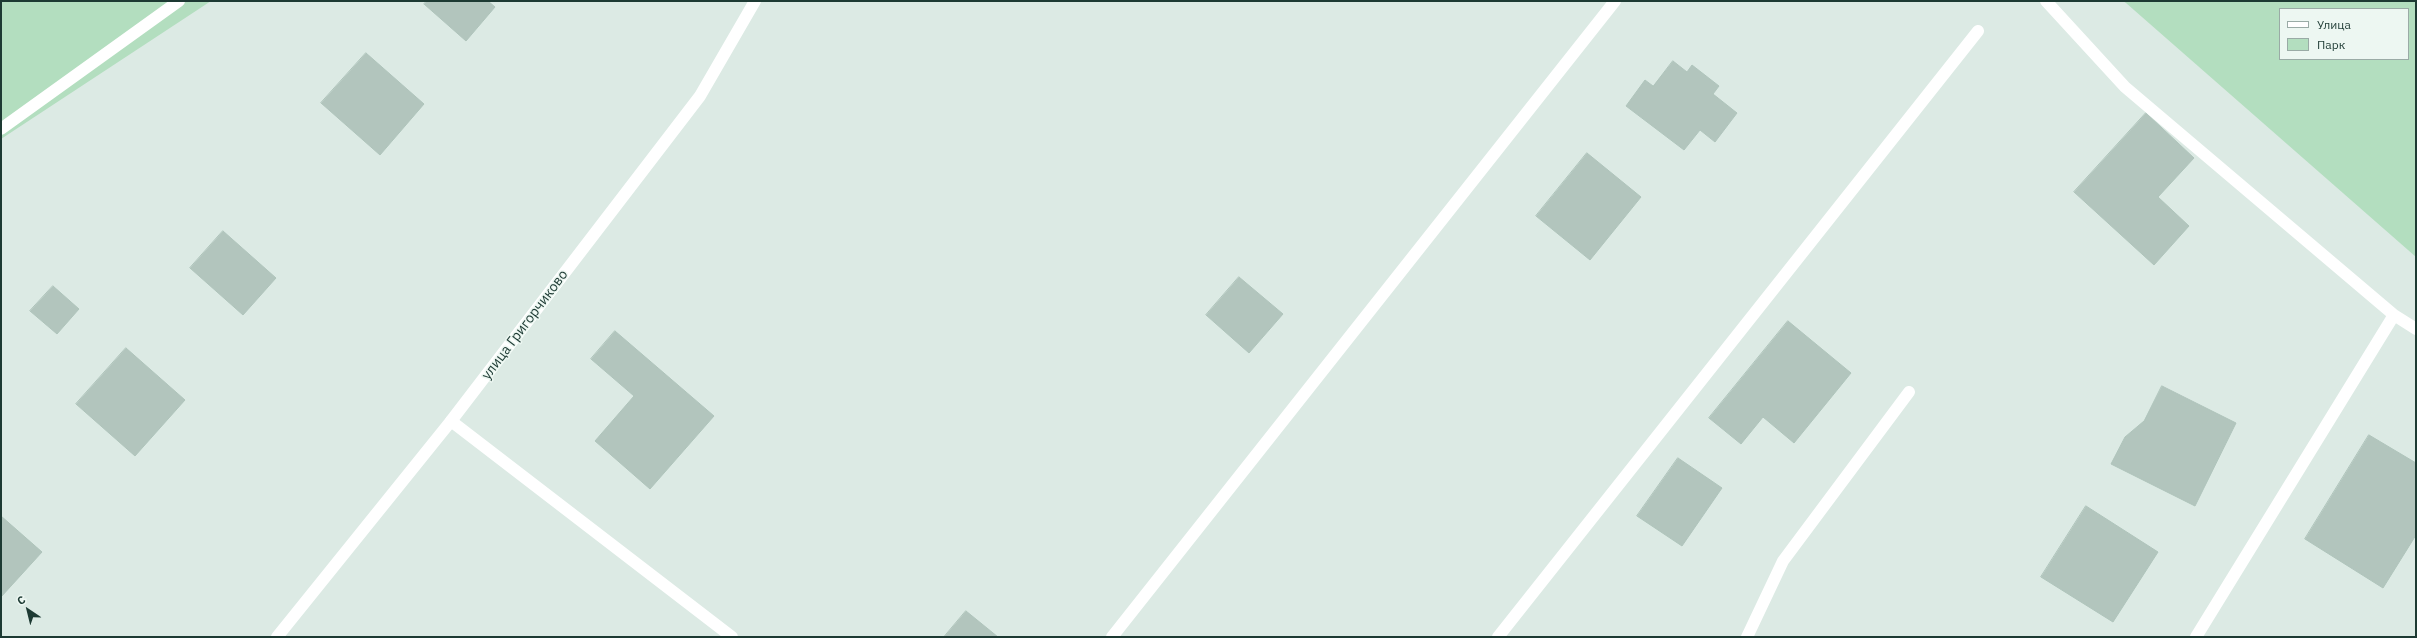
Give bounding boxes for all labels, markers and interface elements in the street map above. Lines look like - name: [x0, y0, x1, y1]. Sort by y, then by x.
- legend: [2279, 8, 2409, 60]
- text: Улица: [2317, 17, 2351, 32]
- text: Парк: [2317, 37, 2345, 52]
- street label: улица Григорчиково: [478, 267, 572, 383]
- north arrow: [8, 590, 48, 630]
- text: С: [14, 592, 28, 608]

